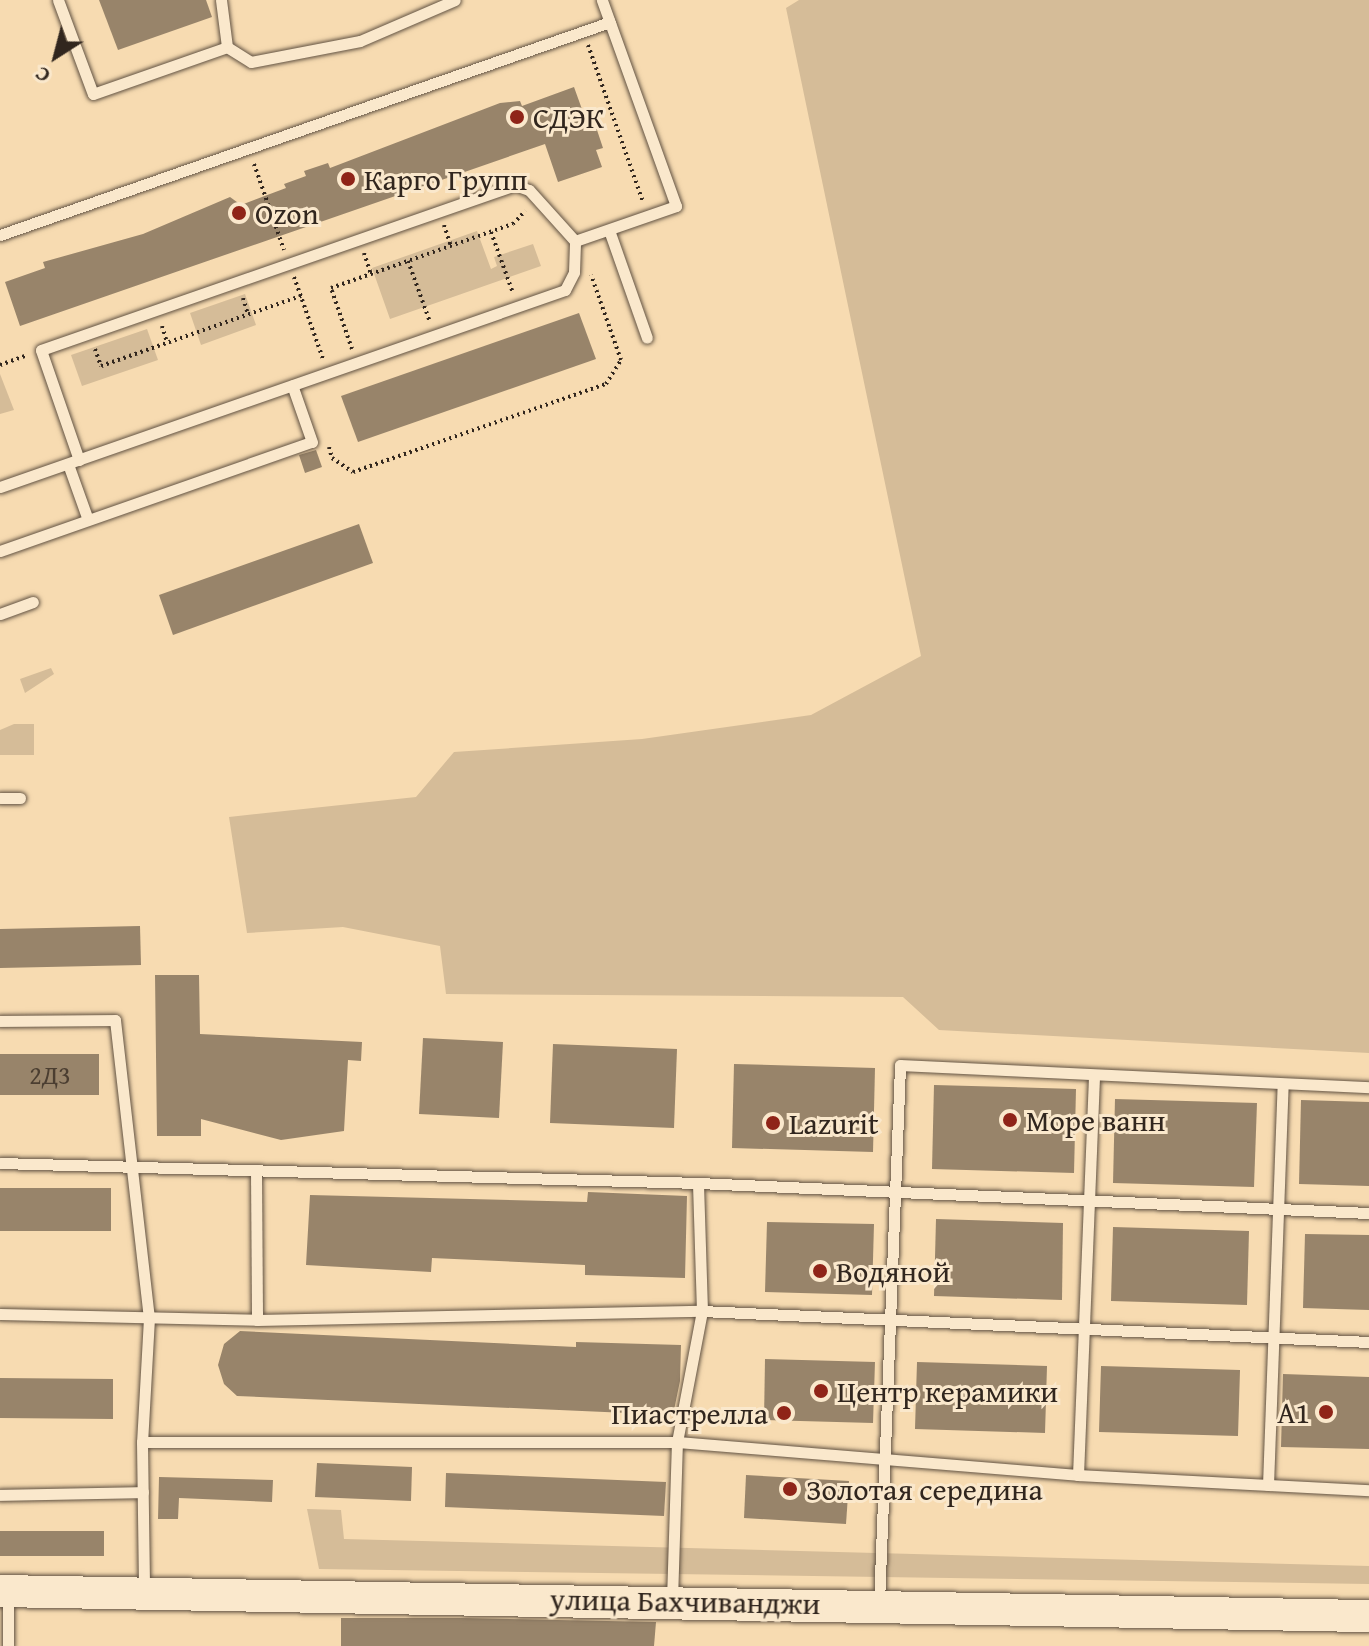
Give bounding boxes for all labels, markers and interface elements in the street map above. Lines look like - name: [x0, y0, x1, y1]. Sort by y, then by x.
- north arrow: [16, 16, 96, 96]
- text: С: [27, 59, 56, 92]
- place label: СДЭК: [533, 99, 604, 135]
- marker: СДЭК: [508, 108, 526, 126]
- place label: Карго Групп: [364, 161, 527, 197]
- marker: Карго Групп: [339, 170, 357, 188]
- place label: Ozon: [255, 195, 319, 231]
- marker: Ozon: [230, 204, 248, 222]
- house number: 2Д3: [29, 1059, 71, 1091]
- place label: Море ванн: [1026, 1102, 1165, 1138]
- place label: Lazurit: [789, 1105, 879, 1141]
- marker: Море ванн: [1001, 1111, 1019, 1129]
- marker: Lazurit: [764, 1114, 782, 1132]
- place label: Водяной: [836, 1253, 950, 1289]
- marker: Водяной: [811, 1262, 829, 1280]
- place label: Центр керамики: [837, 1373, 1058, 1409]
- marker: Центр керамики: [812, 1382, 830, 1400]
- place label: A1: [1277, 1394, 1310, 1430]
- place label: Пиастрелла: [611, 1395, 768, 1431]
- marker: A1: [1317, 1403, 1335, 1421]
- marker: Пиастрелла: [775, 1404, 793, 1422]
- place label: Золотая середина: [806, 1471, 1043, 1507]
- marker: Золотая середина: [781, 1480, 799, 1498]
- street label: улица Бахчиванджи: [549, 1581, 821, 1621]

